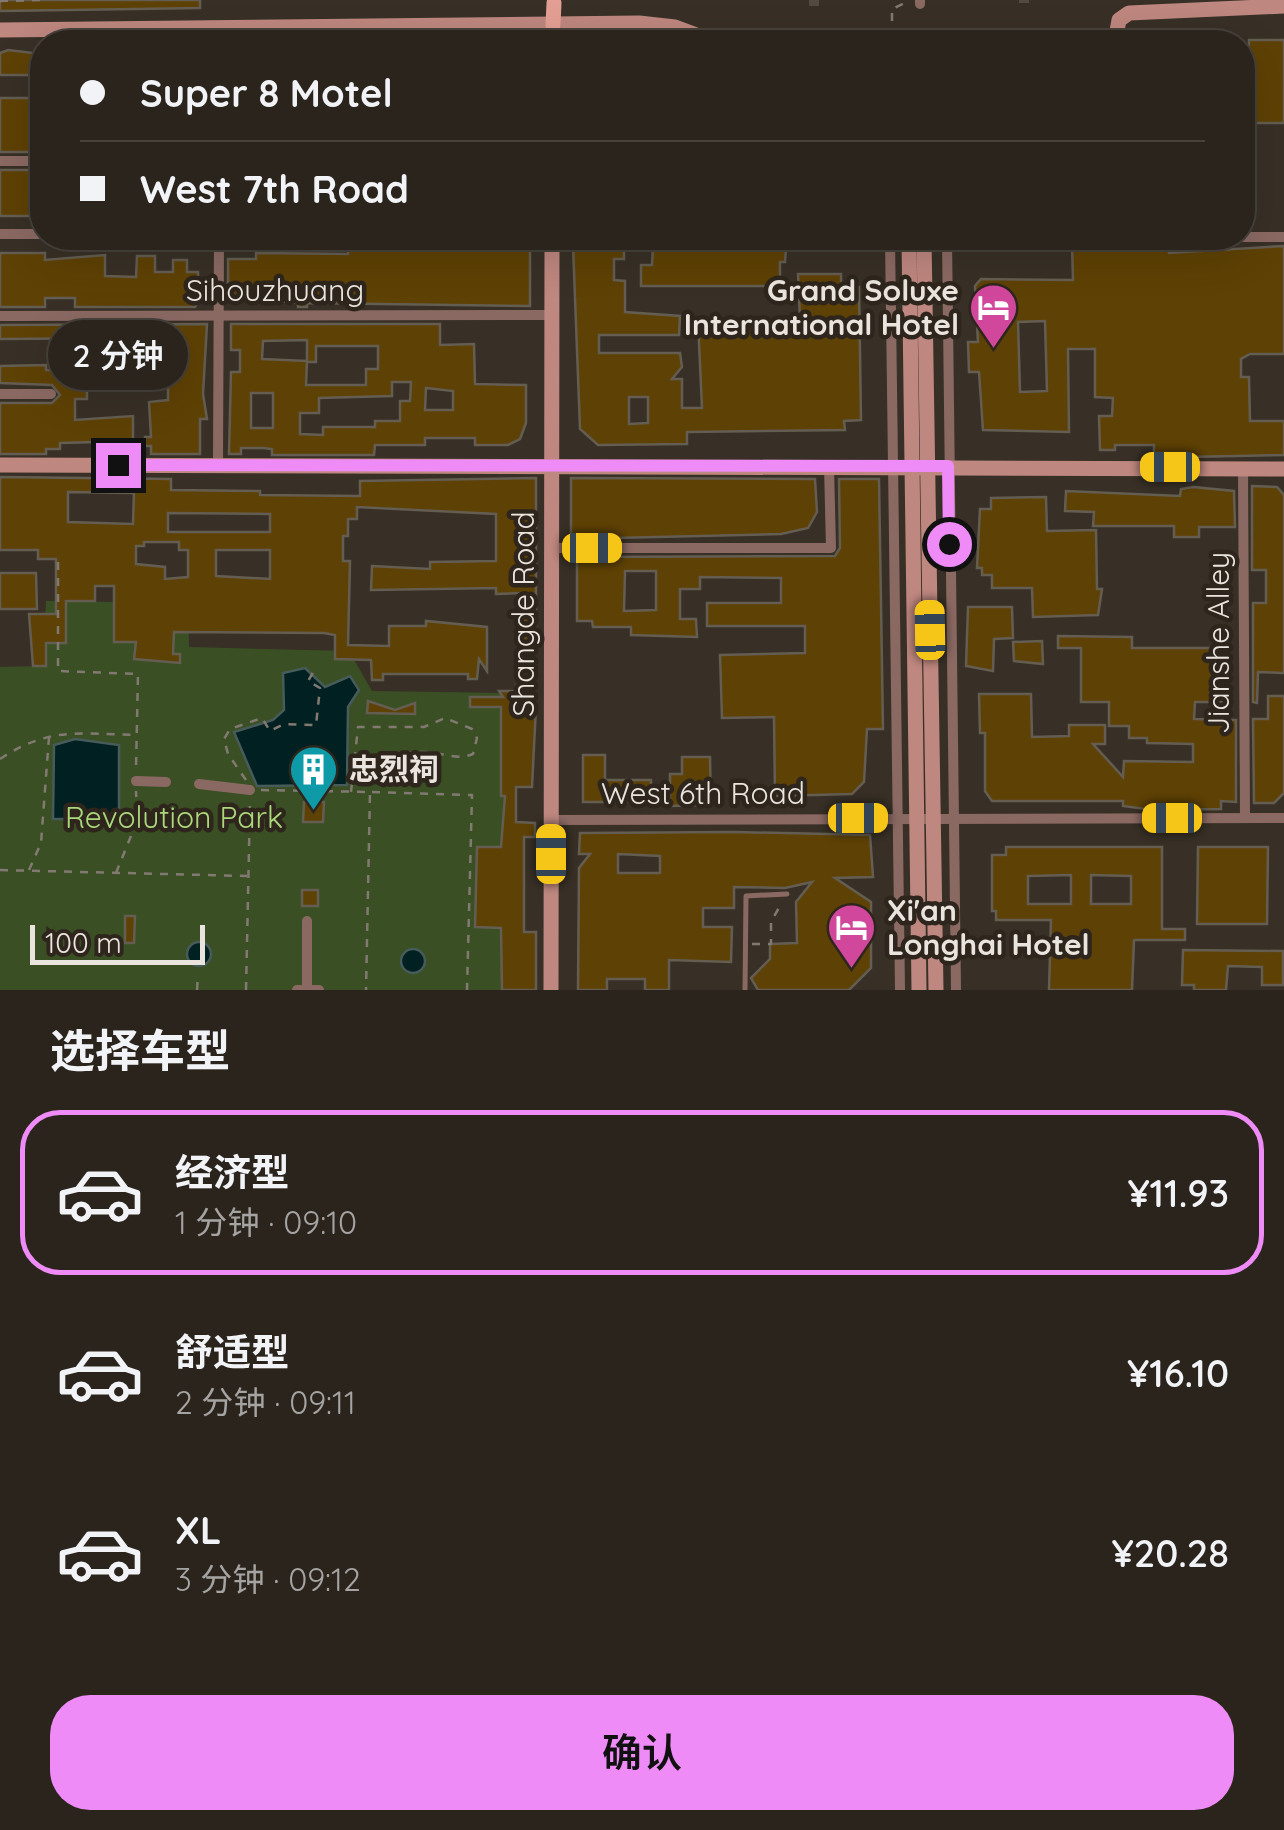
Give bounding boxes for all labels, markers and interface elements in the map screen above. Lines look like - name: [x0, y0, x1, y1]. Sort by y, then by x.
- text: Super 8 Motel: [140, 69, 393, 117]
- text: West 7th Road: [140, 165, 409, 213]
- street label: Sihouzhuang: [186, 271, 364, 309]
- place label: Grand Soluxe International Hotel: [684, 271, 959, 343]
- hotel icon: Grand Soluxe International Hotel: [968, 282, 1020, 350]
- callout: 2 分钟: [48, 320, 188, 390]
- text: 2 分钟: [73, 335, 163, 375]
- route end: [96, 443, 141, 488]
- car: [1140, 452, 1200, 482]
- street label: Shangde Road: [504, 511, 542, 717]
- route start: [927, 522, 972, 567]
- car: [562, 533, 622, 563]
- street label: Jianshe Alley: [1199, 552, 1237, 734]
- car: [914, 600, 946, 660]
- building icon: 忠烈祠: [288, 744, 340, 812]
- place label: 忠烈祠: [349, 750, 439, 788]
- street label: West 6th Road: [601, 774, 805, 812]
- park label: Revolution Park: [65, 798, 283, 836]
- car: [828, 803, 888, 833]
- car: [1142, 803, 1202, 833]
- car: [536, 824, 566, 884]
- place label: Xi'an Longhai Hotel: [887, 891, 1090, 963]
- hotel icon: Xi'an Longhai Hotel: [826, 902, 878, 970]
- scale bar: [30, 920, 205, 964]
- text: 100 m: [45, 925, 122, 960]
- text: 选择车型: [50, 1022, 230, 1078]
- icon: car: [55, 1148, 145, 1238]
- text: 经济型: [175, 1148, 289, 1196]
- text: ¥11.93: [1127, 1169, 1229, 1217]
- text: 1 分钟 · 09:10: [175, 1202, 357, 1242]
- icon: car: [55, 1328, 145, 1418]
- text: 舒适型: [175, 1328, 289, 1376]
- text: ¥16.10: [1127, 1349, 1229, 1397]
- text: 2 分钟 · 09:11: [175, 1382, 356, 1422]
- text: XL: [175, 1506, 221, 1554]
- icon: car: [55, 1508, 145, 1598]
- text: ¥20.28: [1112, 1529, 1229, 1577]
- text: 3 分钟 · 09:12: [175, 1559, 361, 1599]
- button: 确认: [50, 1695, 1234, 1810]

